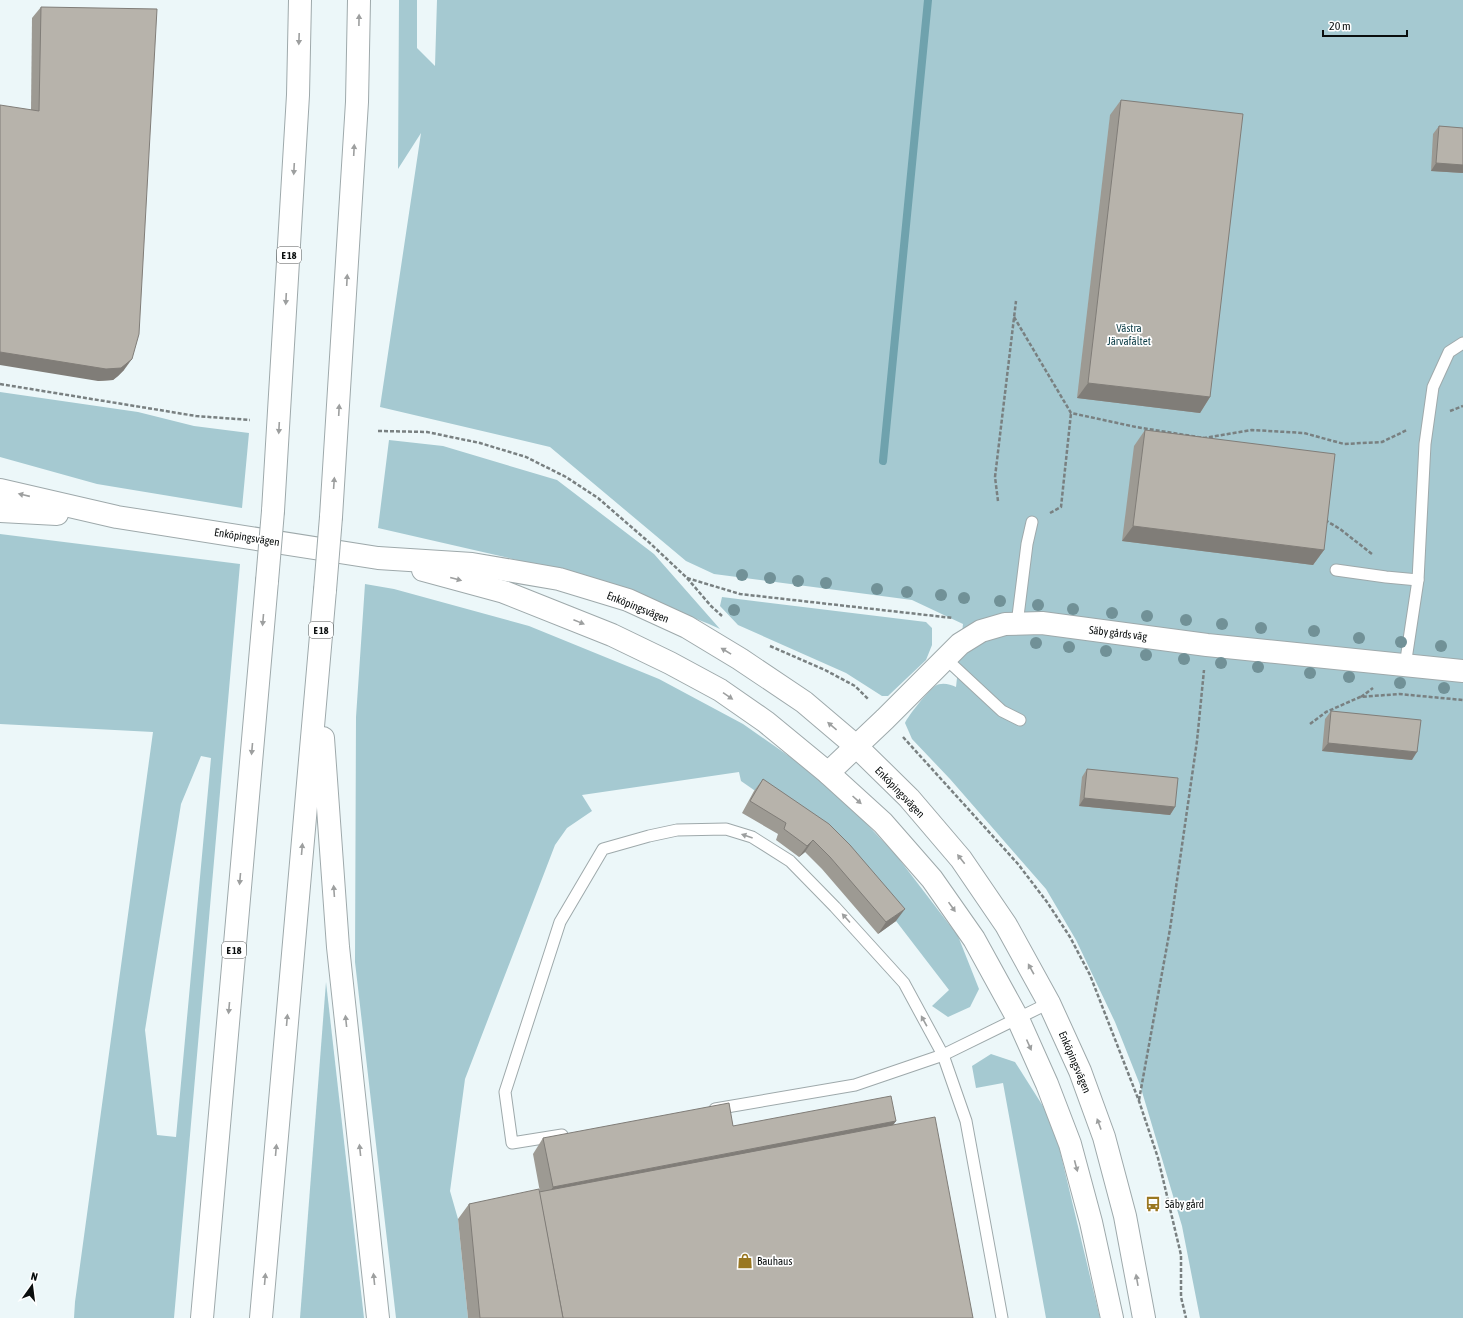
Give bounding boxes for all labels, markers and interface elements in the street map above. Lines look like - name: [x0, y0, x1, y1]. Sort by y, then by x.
- scale bar: [1323, 12, 1407, 38]
- one-way arrow: [356, 13, 362, 26]
- text: 20 m: [1329, 19, 1351, 33]
- one-way arrow: [296, 33, 302, 46]
- one-way arrow: [351, 144, 358, 156]
- one-way arrow: [290, 163, 297, 175]
- road number: E 18: [277, 247, 301, 263]
- one-way arrow: [343, 274, 350, 286]
- one-way arrow: [283, 293, 290, 305]
- park label: Västra Järvafältet: [1107, 322, 1151, 347]
- one-way arrow: [335, 404, 342, 416]
- one-way arrow: [275, 422, 282, 434]
- one-way arrow: [330, 477, 337, 489]
- one-way arrow: [18, 492, 30, 498]
- street label: Enköpingsvägen: [214, 526, 280, 548]
- one-way arrow: [450, 576, 462, 582]
- street label: Enköpingsvägen: [605, 589, 671, 625]
- one-way arrow: [260, 614, 266, 626]
- one-way arrow: [573, 619, 585, 625]
- road number: E 18: [309, 622, 333, 638]
- street label: Säby gårds väg: [1088, 623, 1148, 643]
- one-way arrow: [720, 647, 732, 654]
- one-way arrow: [723, 692, 734, 700]
- one-way arrow: [826, 721, 837, 730]
- one-way arrow: [248, 743, 255, 755]
- street label: Enköpingsvägen: [873, 764, 927, 820]
- one-way arrow: [852, 795, 862, 804]
- one-way arrow: [740, 833, 752, 839]
- one-way arrow: [299, 843, 306, 855]
- one-way arrow: [956, 854, 965, 865]
- one-way arrow: [237, 873, 244, 885]
- one-way arrow: [330, 885, 337, 897]
- one-way arrow: [948, 902, 956, 913]
- one-way arrow: [841, 913, 850, 923]
- road number: E 18: [222, 942, 246, 958]
- one-way arrow: [1027, 963, 1034, 974]
- one-way arrow: [226, 1002, 232, 1014]
- one-way arrow: [284, 1014, 291, 1026]
- one-way arrow: [342, 1015, 349, 1027]
- one-way arrow: [921, 1015, 928, 1026]
- street label: Enköpingsvägen: [1057, 1029, 1093, 1095]
- one-way arrow: [1026, 1039, 1032, 1051]
- one-way arrow: [1096, 1118, 1102, 1130]
- one-way arrow: [273, 1144, 280, 1156]
- one-way arrow: [357, 1144, 363, 1156]
- one-way arrow: [1073, 1160, 1079, 1172]
- bus stop icon: Säby gård: [1144, 1195, 1162, 1213]
- place label: Säby gård: [1165, 1198, 1204, 1210]
- shop icon: Bauhaus: [736, 1252, 754, 1270]
- place label: Bauhaus: [757, 1255, 792, 1267]
- north arrow: [12, 1266, 52, 1306]
- text: N: [30, 1270, 39, 1283]
- one-way arrow: [261, 1273, 268, 1285]
- one-way arrow: [371, 1273, 377, 1285]
- one-way arrow: [1134, 1274, 1140, 1286]

